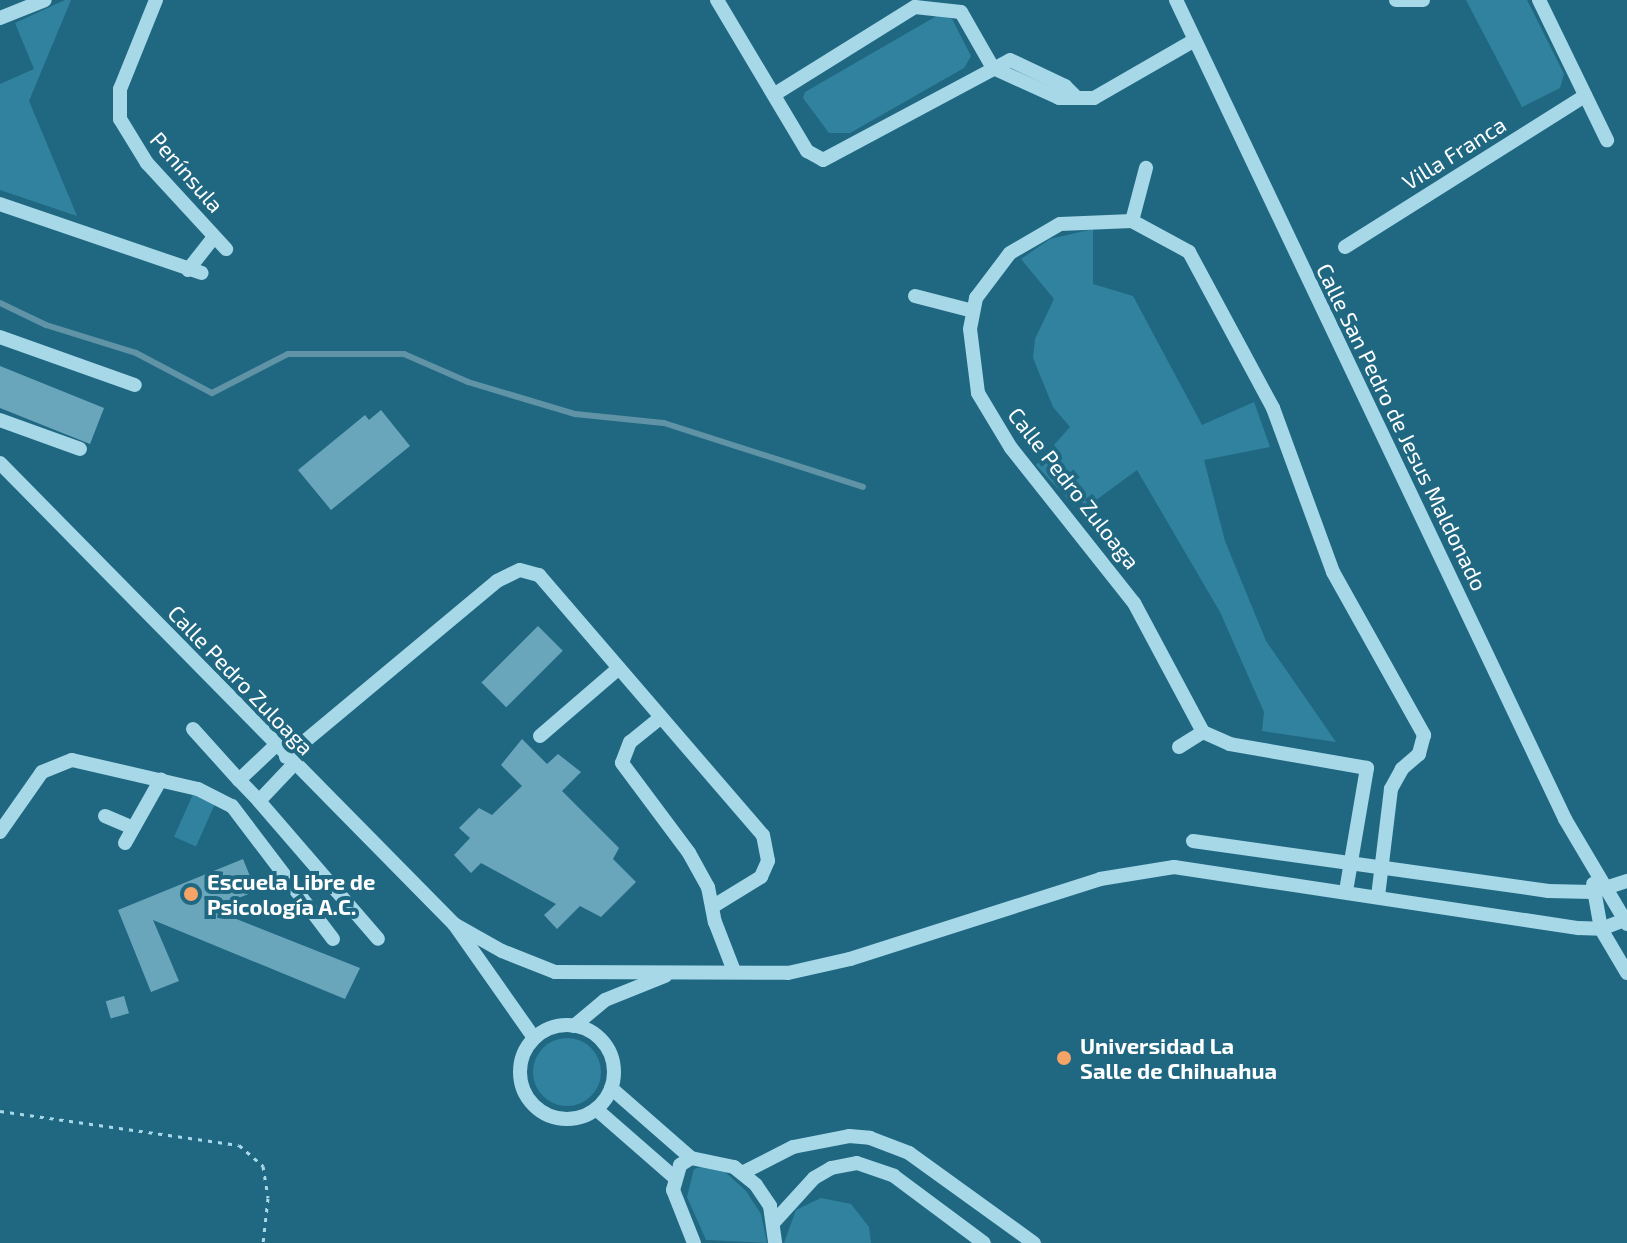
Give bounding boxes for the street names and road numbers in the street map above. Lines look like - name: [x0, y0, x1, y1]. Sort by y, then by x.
- street label: Villa Franca: [1397, 111, 1511, 195]
- street label: Península: [145, 126, 229, 218]
- street label: Calle San Pedro de Jesus Maldonado: [1311, 259, 1493, 595]
- street label: Calle Pedro Zuloaga: [1003, 402, 1145, 574]
- street label: Calle Pedro Zuloaga: [163, 600, 319, 760]

